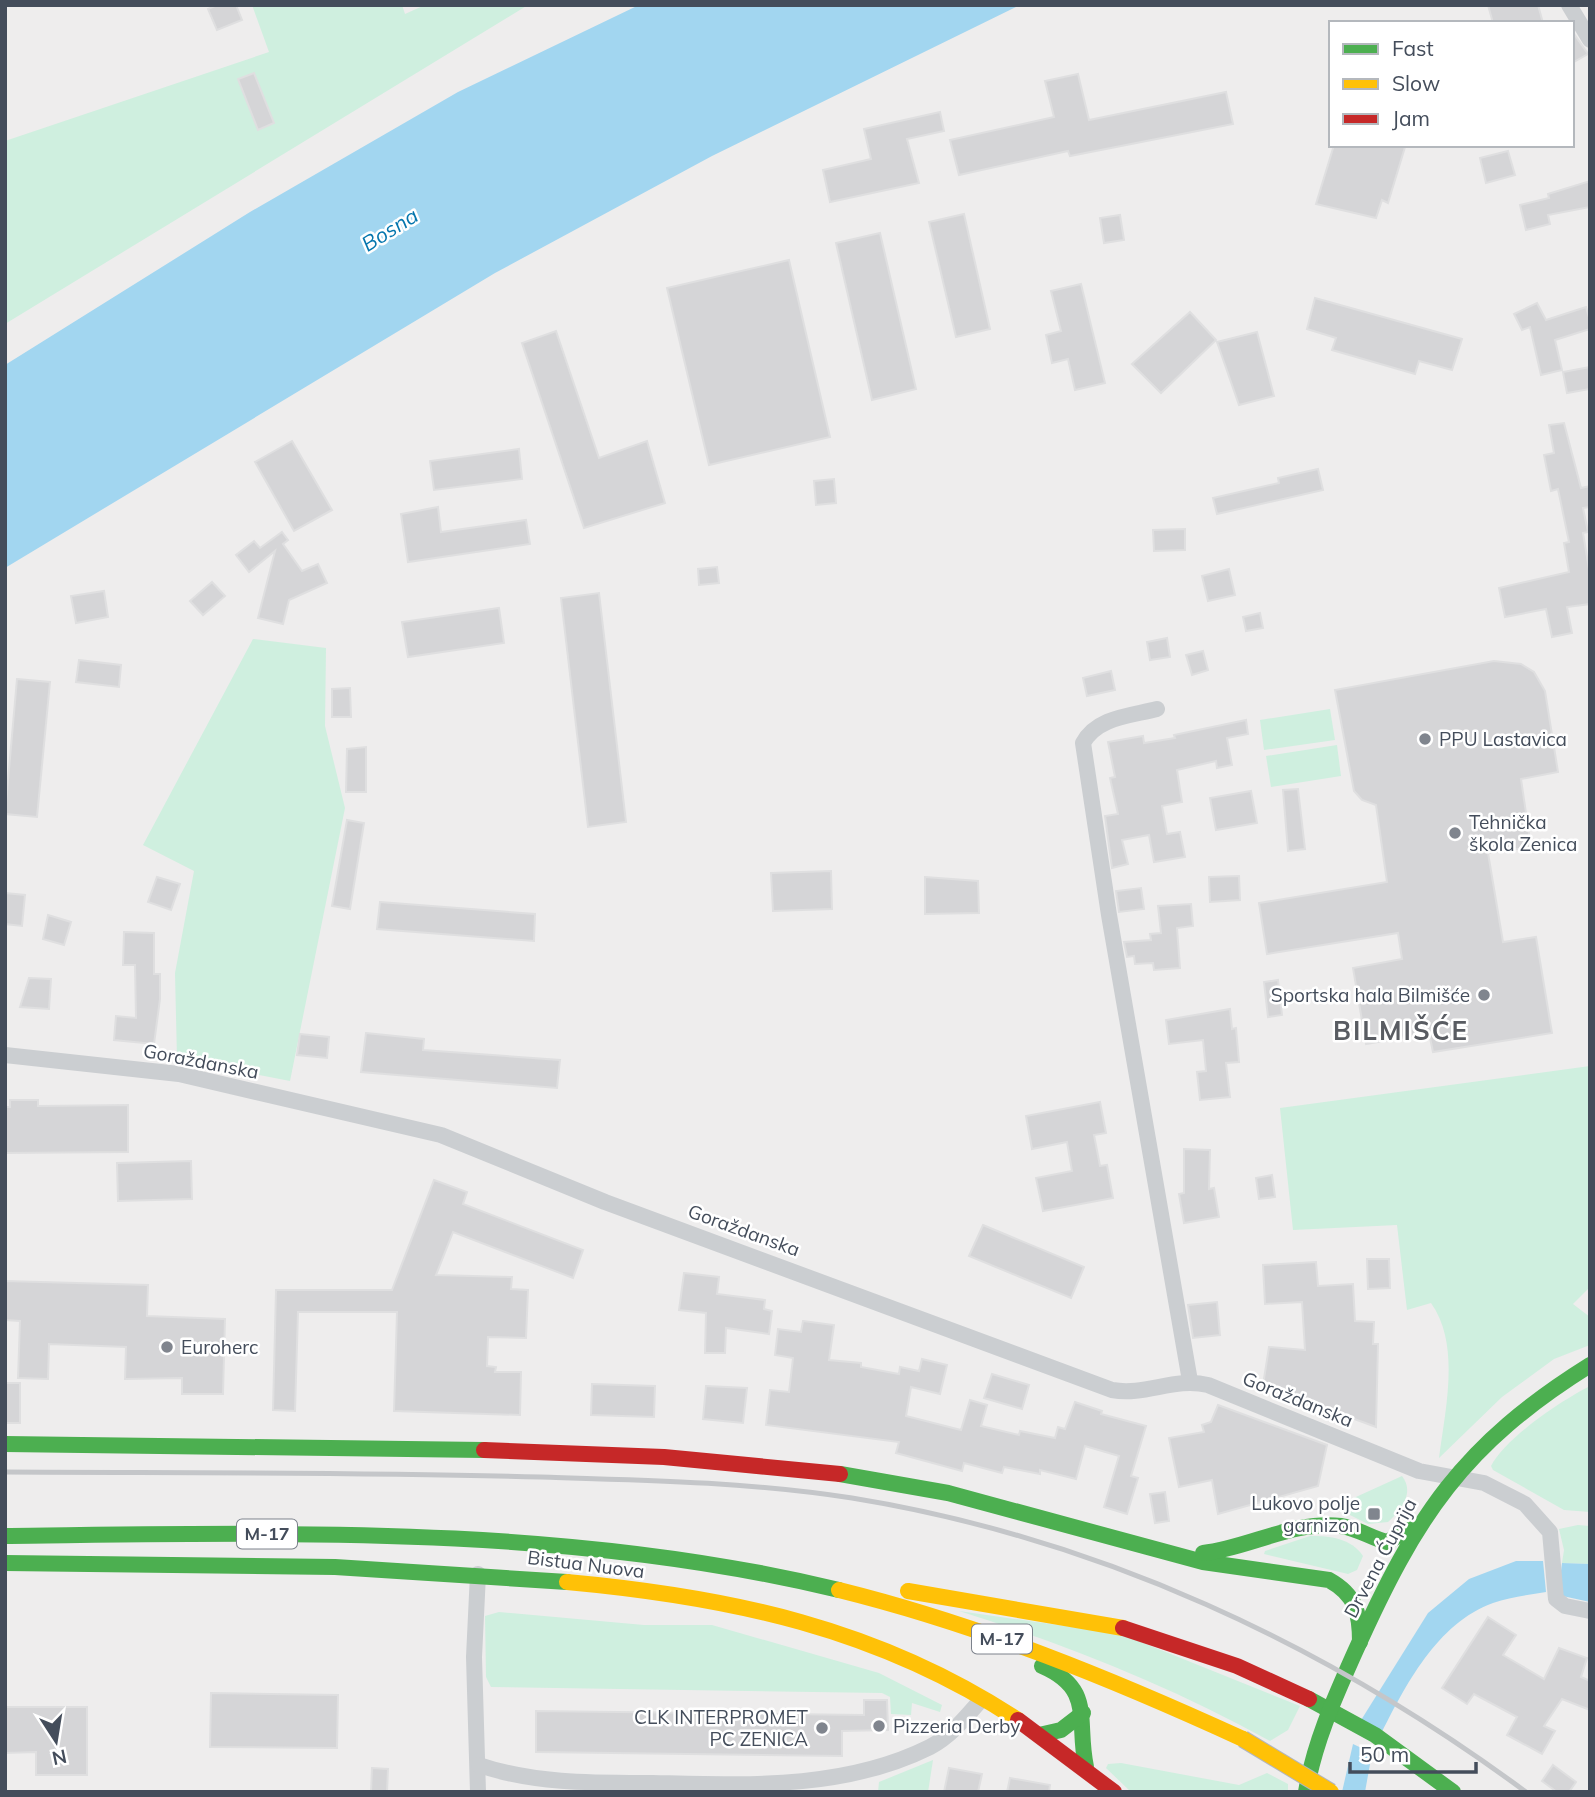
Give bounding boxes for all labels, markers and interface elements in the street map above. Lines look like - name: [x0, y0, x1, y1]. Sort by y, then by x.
- legend: [1329, 21, 1574, 147]
- text: Fast: [1392, 35, 1434, 61]
- text: Slow: [1392, 70, 1440, 96]
- text: Jam: [1392, 105, 1430, 131]
- water label: Bosna: [356, 202, 422, 256]
- place label: PPU Lastavica: [1439, 727, 1567, 751]
- marker: PPU Lastavica: [1417, 731, 1433, 747]
- place label: Tehnička škola Zenica: [1469, 810, 1577, 856]
- marker: Tehnička škola Zenica: [1447, 825, 1463, 841]
- place label: Sportska hala Bilmišće: [1271, 983, 1470, 1007]
- marker: Sportska hala Bilmišće: [1476, 987, 1492, 1003]
- district label: BILMIŠĆE: [1333, 1014, 1469, 1047]
- street label: Goraždanska: [141, 1038, 261, 1084]
- street label: Goraždanska: [685, 1199, 803, 1261]
- place label: Euroherc: [181, 1335, 258, 1359]
- marker: Euroherc: [159, 1339, 175, 1355]
- street label: Goraždanska: [1239, 1366, 1357, 1432]
- place label: Lukovo polje garnizon: [1251, 1491, 1360, 1537]
- street label: Drvena Ćuprija: [1338, 1494, 1422, 1622]
- marker: Lukovo polje garnizon: [1366, 1506, 1382, 1522]
- road number: M-17: [237, 1520, 297, 1548]
- street label: Bistua Nuova: [526, 1545, 646, 1583]
- road number: M-17: [972, 1624, 1032, 1654]
- place label: CLK INTERPROMET PC ZENICA: [634, 1705, 809, 1751]
- north arrow: [21, 1706, 91, 1776]
- place label: Pizzeria Derby: [893, 1714, 1020, 1738]
- marker: Pizzeria Derby: [871, 1718, 887, 1734]
- marker: CLK INTERPROMET PC ZENICA: [814, 1720, 830, 1736]
- scale bar: [1350, 1730, 1476, 1774]
- text: 50 m: [1360, 1741, 1409, 1767]
- text: N: [50, 1744, 69, 1771]

